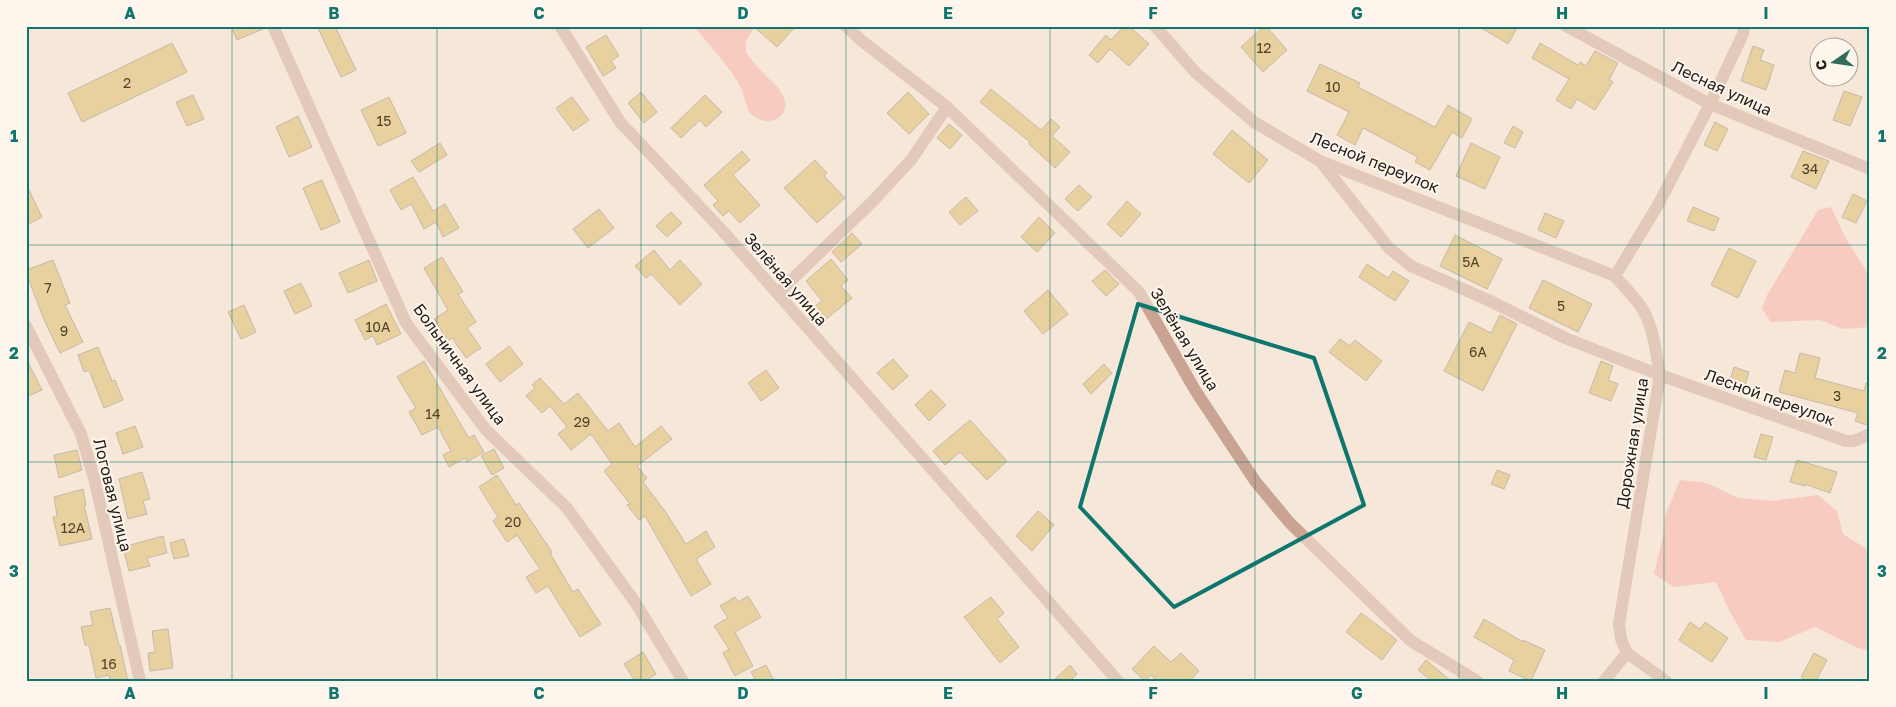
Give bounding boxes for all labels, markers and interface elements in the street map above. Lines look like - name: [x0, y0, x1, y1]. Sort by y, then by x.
- text: A: [124, 3, 136, 23]
- text: B: [328, 3, 340, 23]
- text: C: [533, 3, 545, 23]
- text: D: [737, 3, 749, 23]
- text: E: [943, 3, 953, 23]
- text: F: [1148, 3, 1158, 23]
- text: G: [1351, 3, 1363, 23]
- text: H: [1556, 3, 1568, 23]
- text: I: [1763, 3, 1769, 23]
- north arrow: [1808, 38, 1858, 88]
- house number: 12: [1257, 39, 1271, 56]
- street label: Лесная улица: [1669, 56, 1775, 120]
- text: С: [1811, 58, 1830, 72]
- house number: 2: [123, 74, 131, 91]
- house number: 10: [1325, 78, 1341, 95]
- house number: 15: [377, 112, 391, 129]
- text: 1: [10, 126, 18, 146]
- text: 1: [1878, 126, 1886, 146]
- street label: Лесной переулок: [1308, 127, 1442, 197]
- house number: 34: [1802, 160, 1818, 177]
- street label: Зелёная улица: [740, 228, 832, 330]
- house number: 5А: [1462, 253, 1480, 270]
- house number: 7: [44, 279, 52, 296]
- street label: Зелёная улица: [1146, 284, 1224, 394]
- house number: 5: [1557, 297, 1565, 314]
- street label: Больничная улица: [409, 299, 511, 429]
- house number: 10А: [366, 318, 391, 335]
- house number: 9: [60, 322, 68, 339]
- text: 2: [9, 343, 19, 363]
- house number: 6А: [1469, 343, 1488, 360]
- text: 2: [1877, 343, 1887, 363]
- street label: Лесной переулок: [1702, 364, 1838, 430]
- street label: Дорожная улица: [1612, 376, 1652, 510]
- house number: 3: [1833, 387, 1841, 404]
- house number: 14: [425, 405, 441, 422]
- house number: 29: [574, 413, 590, 430]
- street label: Логовая улица: [89, 436, 137, 554]
- house number: 20: [505, 513, 521, 530]
- house number: 12А: [61, 519, 86, 536]
- text: 3: [9, 561, 19, 581]
- text: 3: [1877, 561, 1887, 581]
- house number: 16: [101, 655, 117, 672]
- text: A: [124, 683, 136, 703]
- text: B: [328, 683, 340, 703]
- text: C: [533, 683, 545, 703]
- text: D: [737, 683, 749, 703]
- text: E: [943, 683, 953, 703]
- text: F: [1148, 683, 1158, 703]
- text: G: [1351, 683, 1363, 703]
- text: H: [1556, 683, 1568, 703]
- text: I: [1763, 683, 1769, 703]

